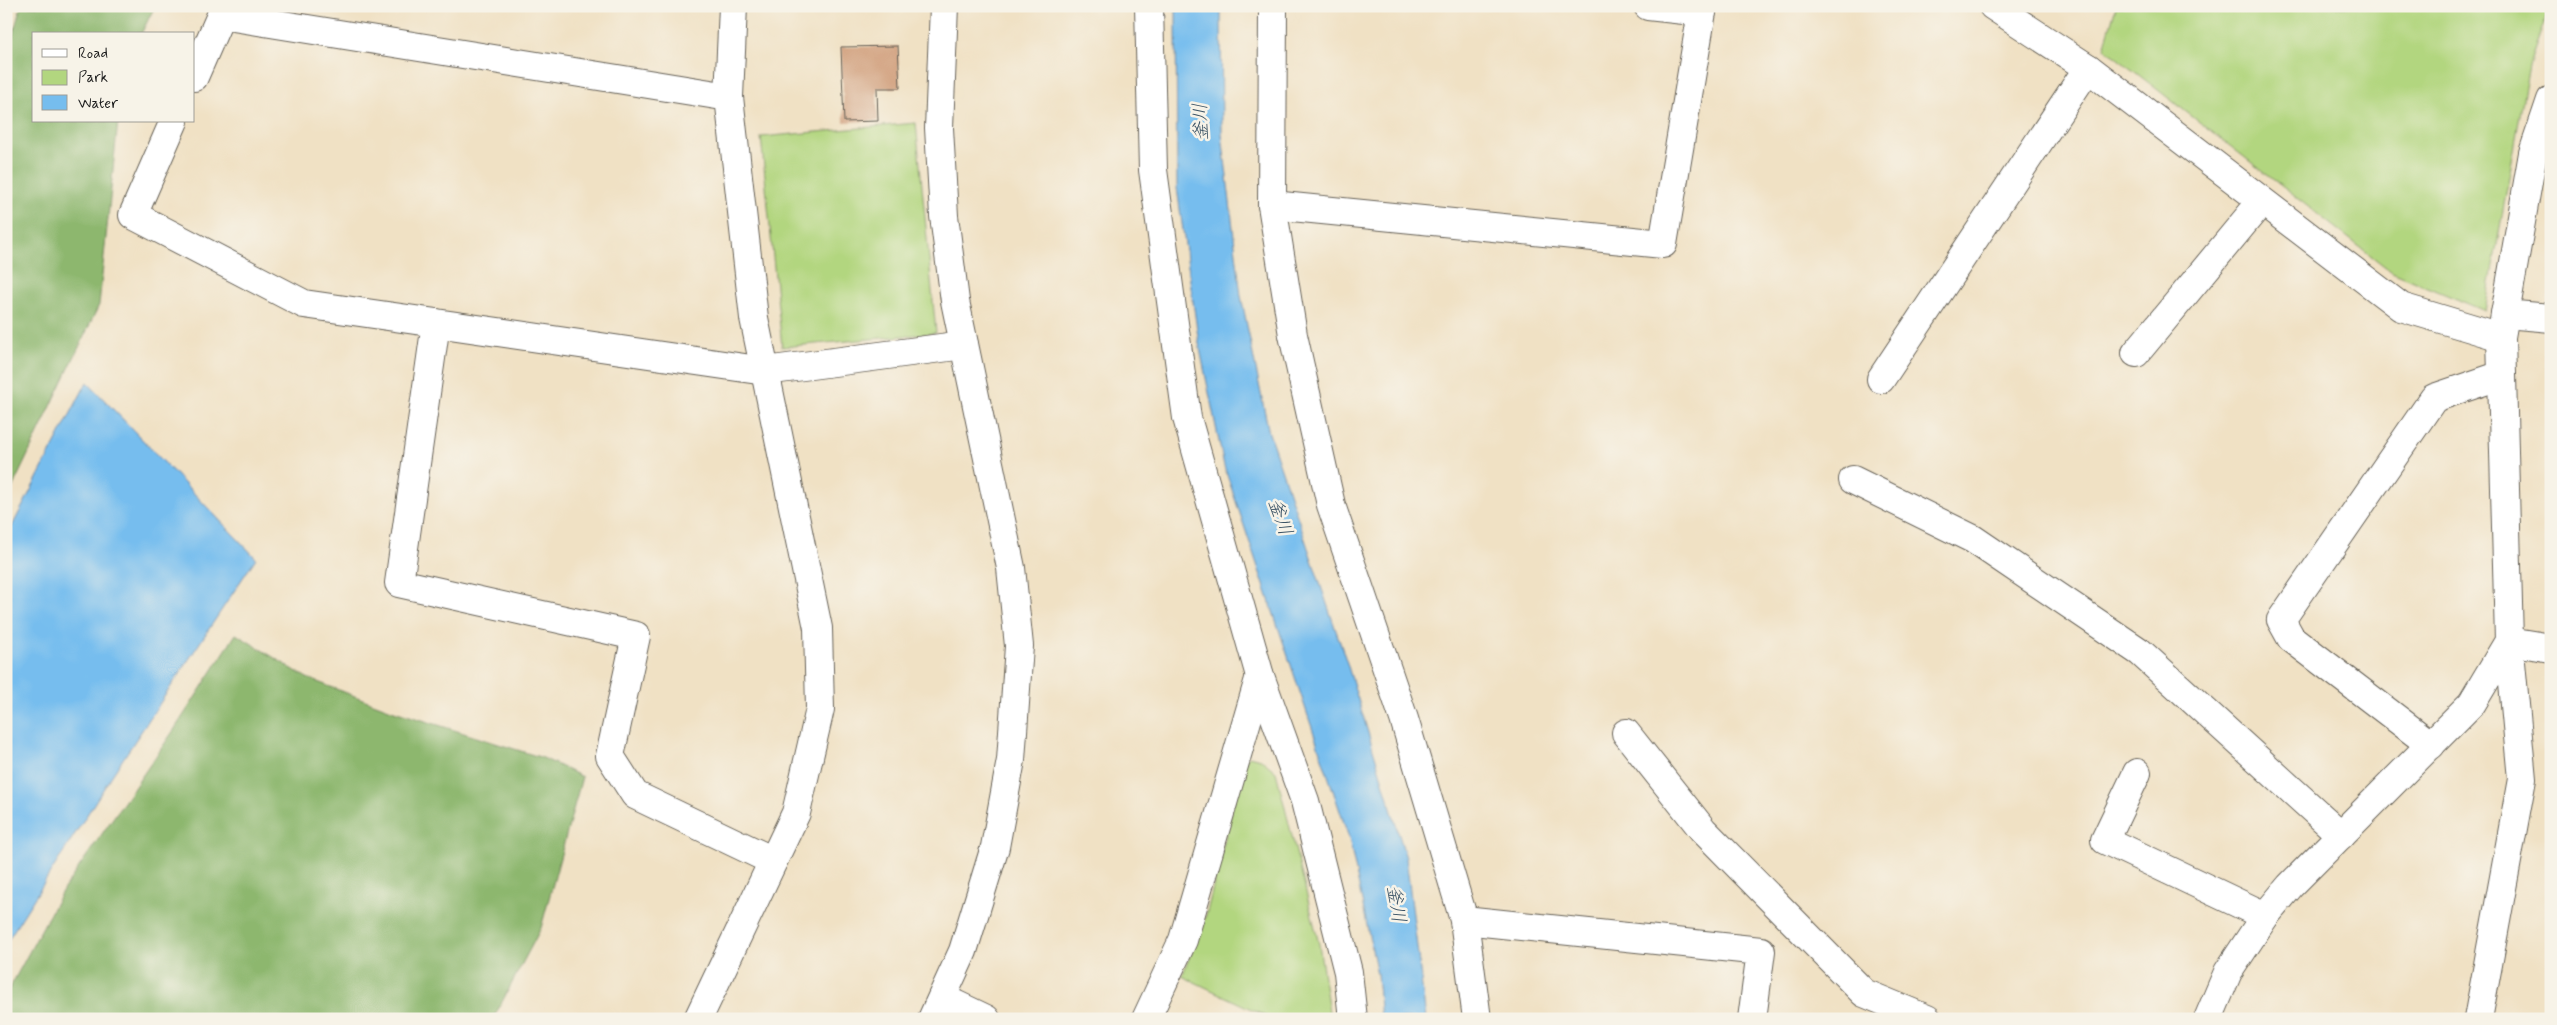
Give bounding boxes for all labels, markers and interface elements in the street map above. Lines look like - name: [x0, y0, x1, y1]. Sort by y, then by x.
- legend: [32, 32, 195, 122]
- text: Road: [78, 44, 108, 64]
- text: Park: [78, 68, 108, 88]
- text: Water: [78, 94, 118, 114]
- water label: 釜川: [1188, 103, 1214, 141]
- water label: 釜川: [1262, 495, 1298, 539]
- water label: 釜川: [1381, 883, 1411, 925]

